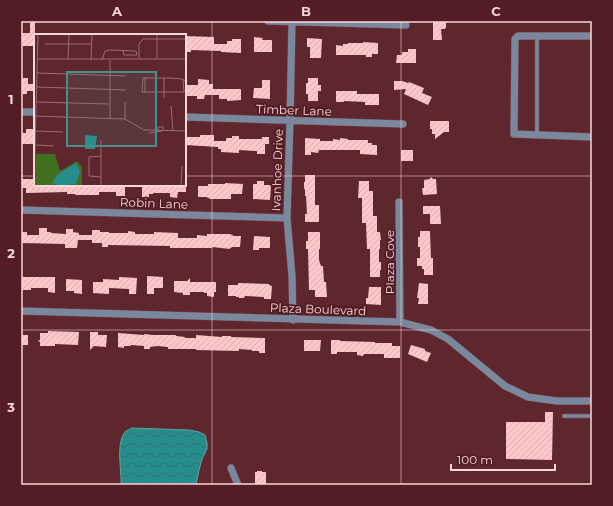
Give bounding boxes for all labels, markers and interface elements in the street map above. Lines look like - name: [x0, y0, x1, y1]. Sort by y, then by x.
- text: A: [111, 3, 123, 19]
- text: B: [301, 3, 311, 19]
- text: C: [491, 3, 501, 19]
- inset map: [34, 34, 186, 186]
- text: 1: [8, 91, 14, 107]
- street label: Timber Lane: [256, 101, 332, 119]
- street label: Ivanhoe Drive: [268, 128, 286, 212]
- street label: Robin Lane: [120, 194, 188, 212]
- street label: Plaza Cove: [382, 230, 397, 294]
- text: 2: [7, 245, 15, 261]
- street label: Plaza Boulevard: [270, 300, 366, 318]
- text: 3: [6, 399, 15, 415]
- scale bar: [451, 446, 555, 472]
- text: 100 m: [457, 452, 493, 467]

